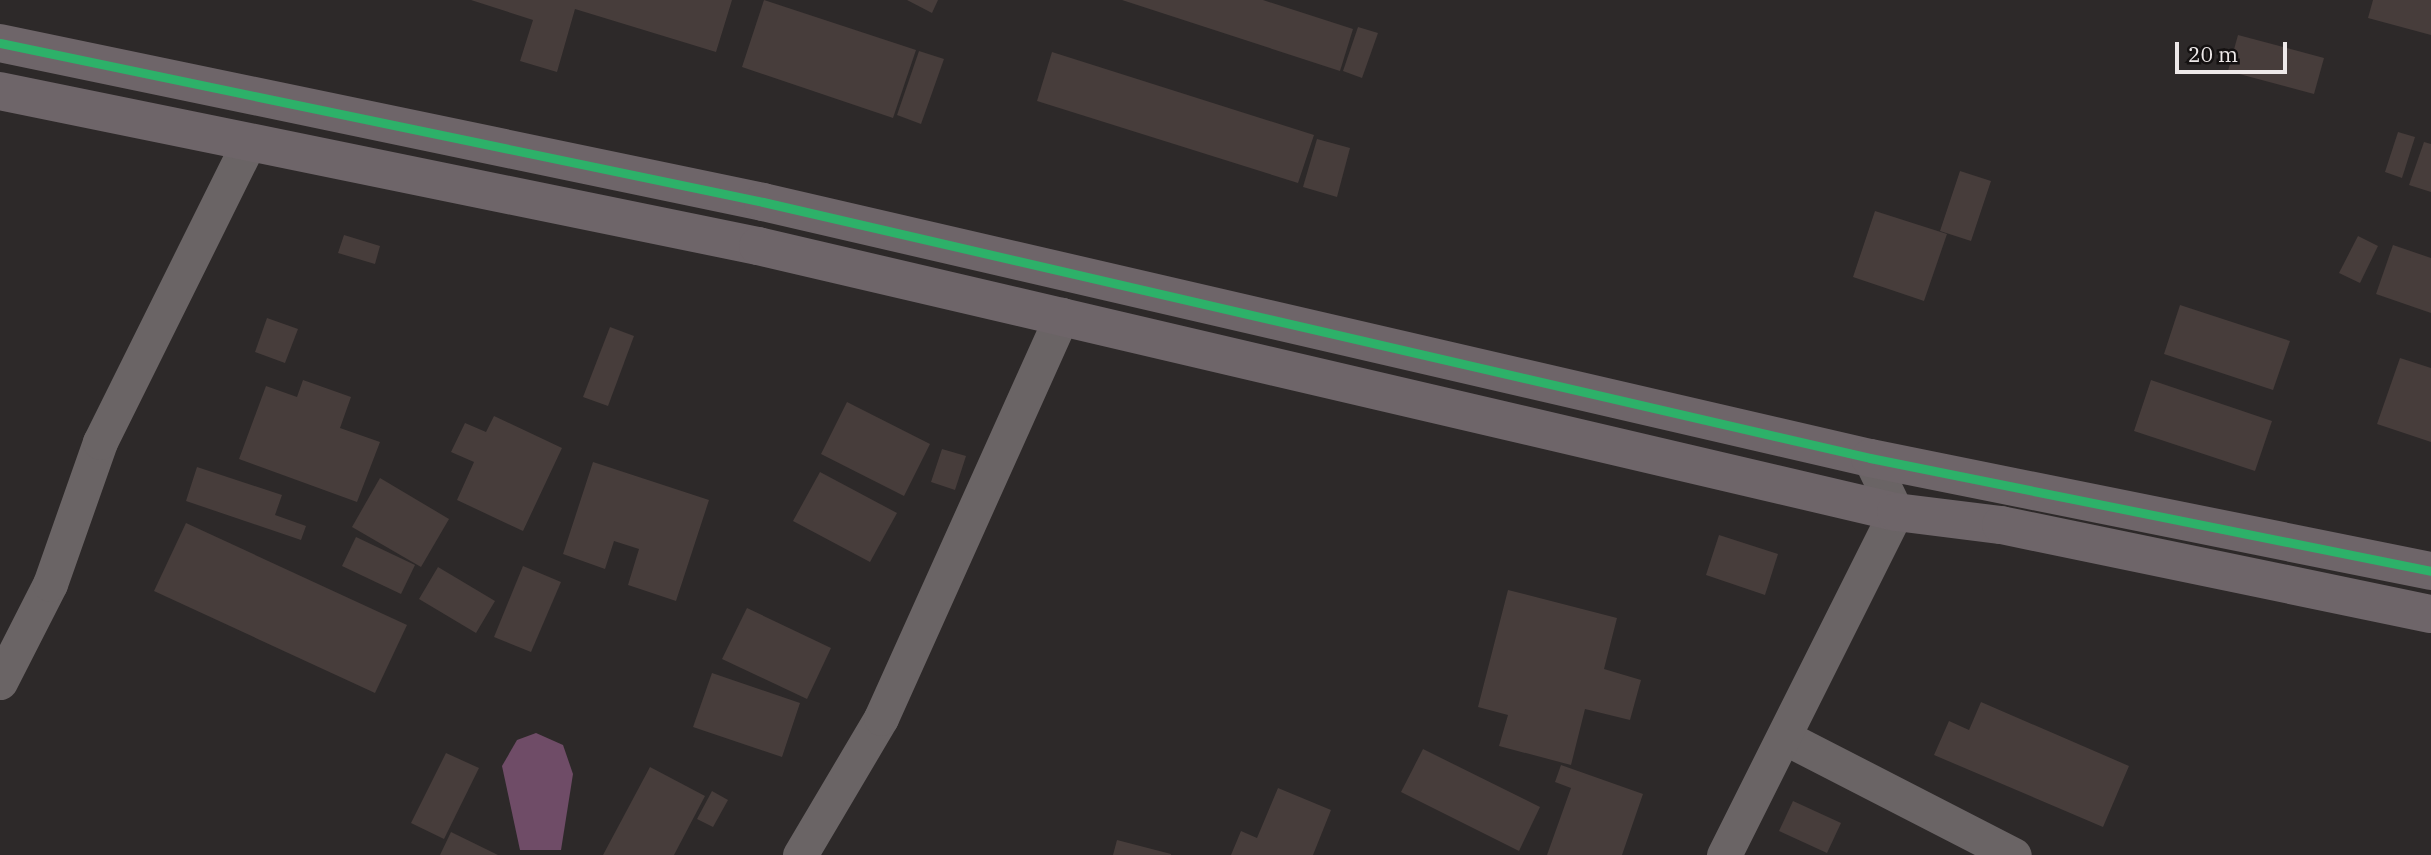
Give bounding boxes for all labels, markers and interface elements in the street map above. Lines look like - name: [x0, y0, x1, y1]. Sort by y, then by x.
- scale bar: [2179, 28, 2291, 72]
- text: 20 m: [2188, 40, 2238, 68]

